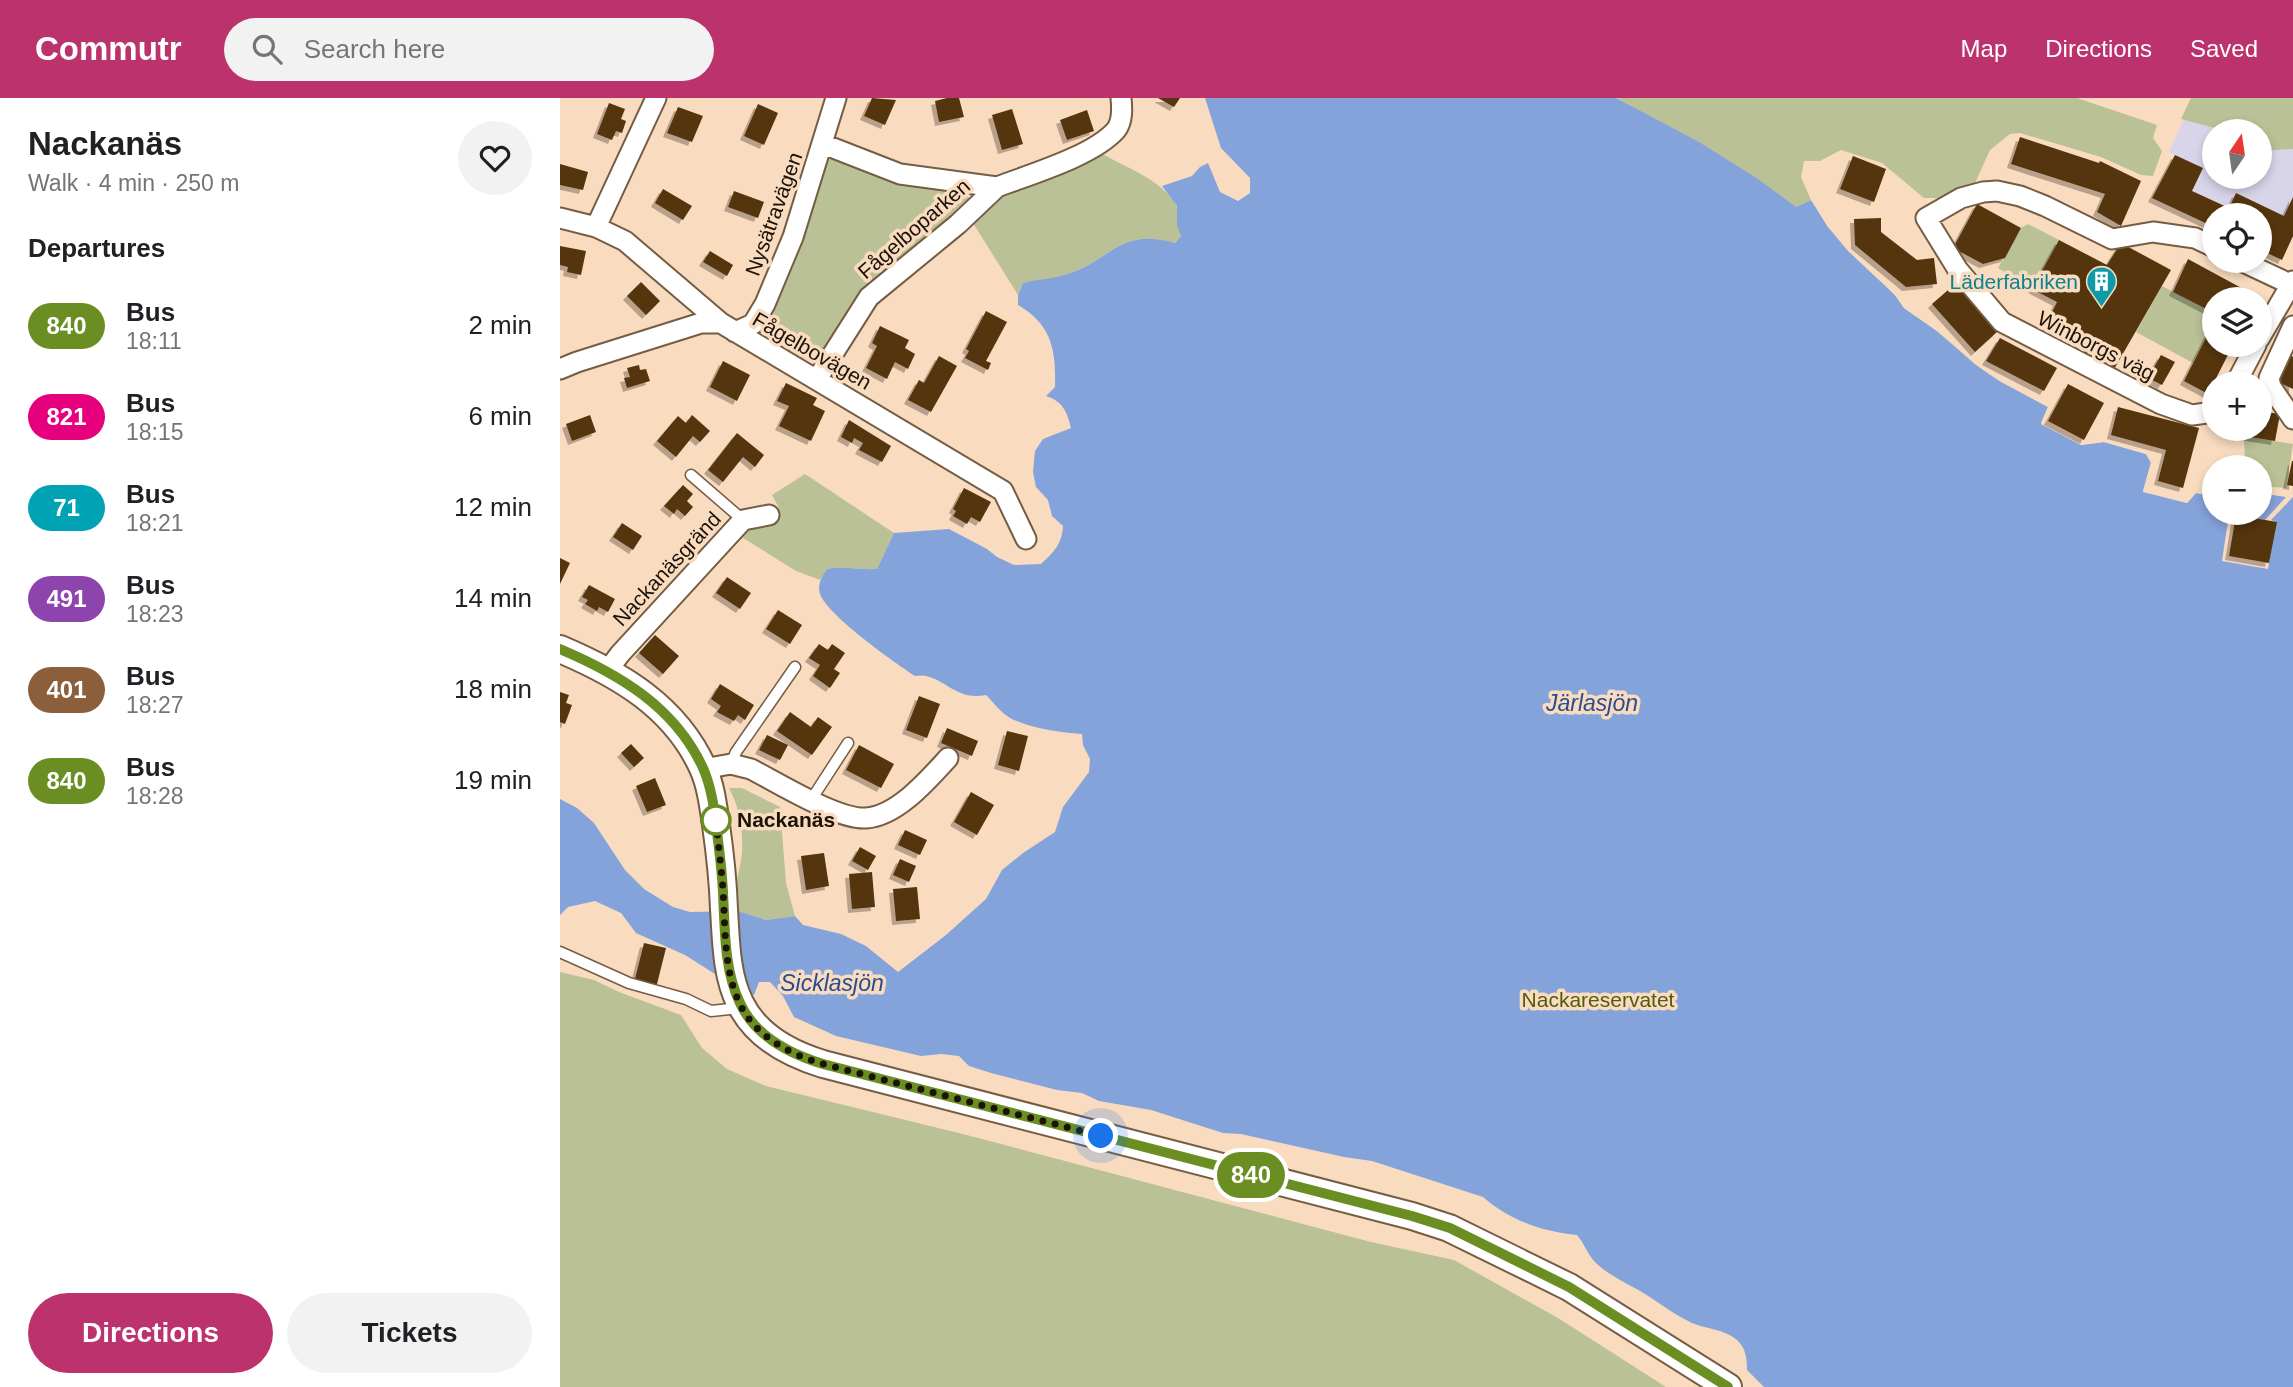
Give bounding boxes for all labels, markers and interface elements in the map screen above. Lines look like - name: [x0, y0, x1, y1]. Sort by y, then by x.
- search box: [224, 18, 714, 81]
- text: Commutr: [35, 30, 182, 67]
- icon: search: [248, 30, 286, 68]
- text: Search here: [304, 34, 445, 64]
- text: Map: [1961, 35, 2007, 62]
- text: Directions: [2045, 35, 2152, 62]
- text: Saved: [2190, 35, 2258, 62]
- north arrow: [2202, 119, 2272, 189]
- map controls: [2202, 119, 2272, 525]
- button: heart: [458, 121, 532, 195]
- text: Nackanäs: [28, 125, 182, 162]
- street label: Nysätravägen: [741, 149, 806, 279]
- text: Walk · 4 min · 250 m: [28, 170, 239, 196]
- street label: Fågelboparken: [853, 174, 974, 283]
- button: locate: [2202, 203, 2272, 273]
- text: Departures: [28, 233, 165, 263]
- building icon: Läderfabriken: [2084, 265, 2118, 309]
- place label: Läderfabriken: [1950, 270, 2078, 293]
- button: layers: [2202, 287, 2272, 357]
- text: Bus: [126, 297, 175, 327]
- street label: Winborgs väg: [2034, 306, 2159, 385]
- street label: Fågelbovägen: [749, 307, 876, 394]
- text: 2 min: [468, 310, 532, 340]
- text: 840: [46, 312, 87, 339]
- text: 18:11: [126, 328, 182, 354]
- button: +: [2202, 371, 2272, 441]
- text: Bus: [126, 388, 175, 418]
- text: 6 min: [468, 401, 532, 431]
- text: 821: [46, 403, 87, 430]
- text: 18:15: [126, 419, 184, 445]
- button: −: [2202, 455, 2272, 525]
- text: Bus: [126, 479, 175, 509]
- text: 12 min: [454, 492, 532, 522]
- text: 71: [53, 494, 80, 521]
- street label: Nackanäsgränd: [608, 507, 725, 630]
- text: 18:21: [126, 510, 184, 536]
- text: Bus: [126, 570, 175, 600]
- text: 14 min: [454, 583, 532, 613]
- text: 491: [46, 585, 87, 612]
- text: 18:23: [126, 601, 184, 627]
- text: Bus: [126, 661, 175, 691]
- text: 18 min: [454, 674, 532, 704]
- text: 401: [46, 676, 87, 703]
- water label: Järlasjön: [1545, 690, 1638, 716]
- text: 18:27: [126, 692, 184, 718]
- text: Bus: [126, 752, 175, 782]
- text: 19 min: [454, 765, 532, 795]
- text: 840: [46, 767, 87, 794]
- text: 18:28: [126, 783, 184, 809]
- marker: Nackanäs: [701, 805, 731, 835]
- place label: Nackanäs: [737, 808, 835, 831]
- water label: Sicklasjön: [780, 970, 884, 996]
- park label: Nackareservatet: [1522, 988, 1675, 1011]
- your location: [1083, 1118, 1118, 1153]
- line badge: 840: [1211, 1152, 1291, 1198]
- text: 840: [1231, 1161, 1271, 1188]
- button: Directions: [28, 1293, 273, 1373]
- button: Tickets: [287, 1293, 532, 1373]

